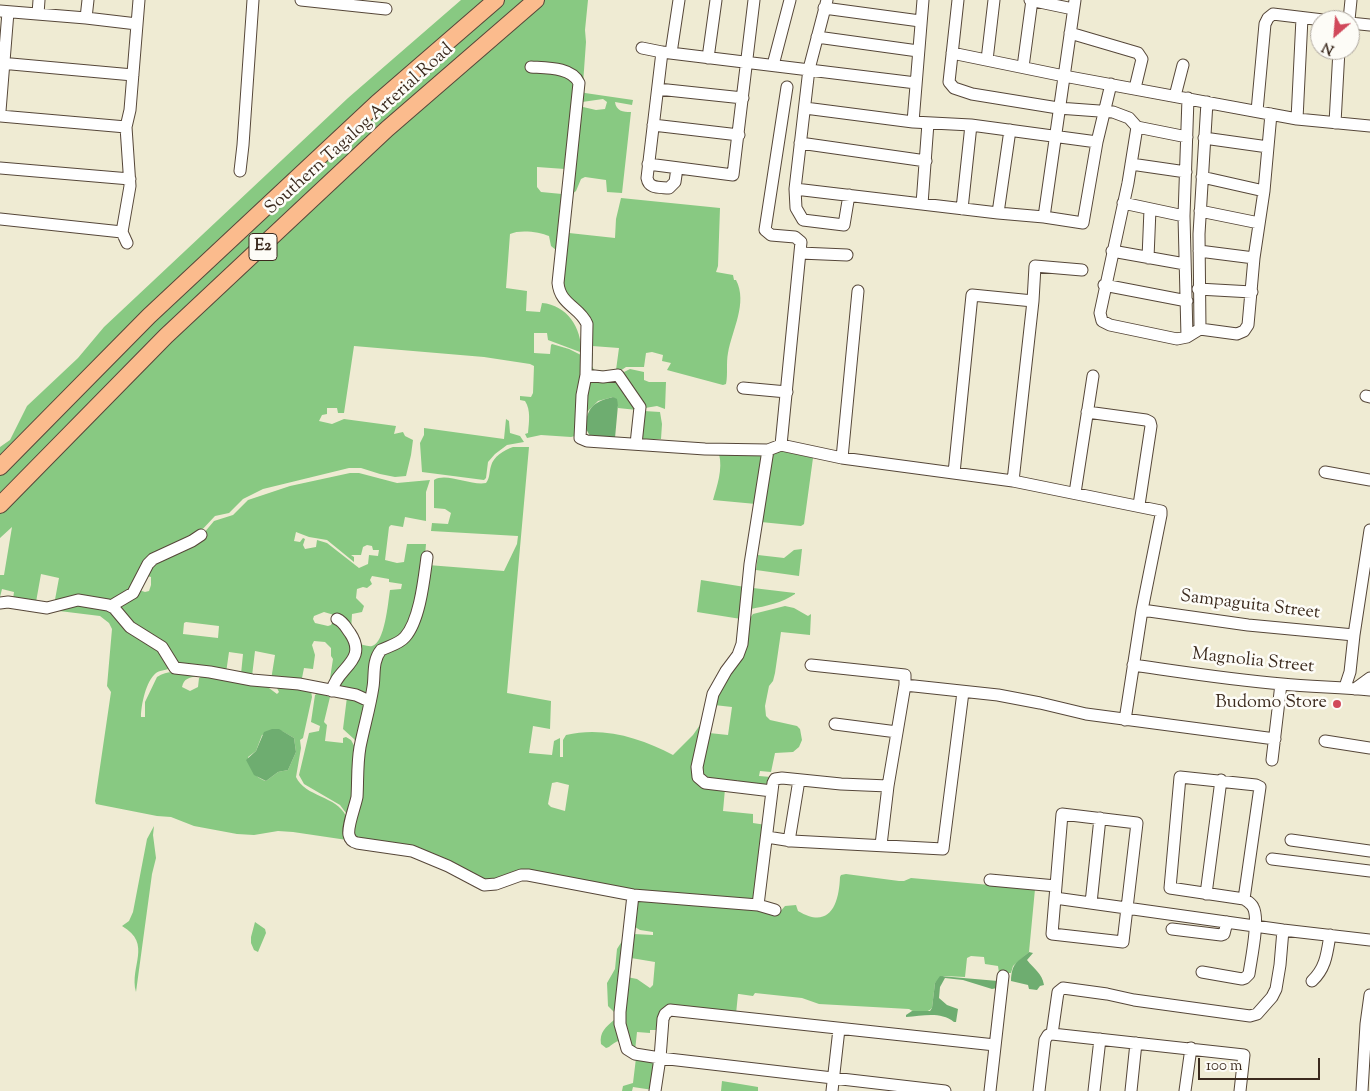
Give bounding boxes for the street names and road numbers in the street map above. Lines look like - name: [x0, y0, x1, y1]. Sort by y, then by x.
- street label: Southern Tagalog Arterial Road: [262, 40, 458, 220]
- road number: E2: [249, 233, 277, 260]
- street label: Sampaguita Street: [1179, 587, 1321, 625]
- street label: Magnolia Street: [1191, 645, 1315, 679]

